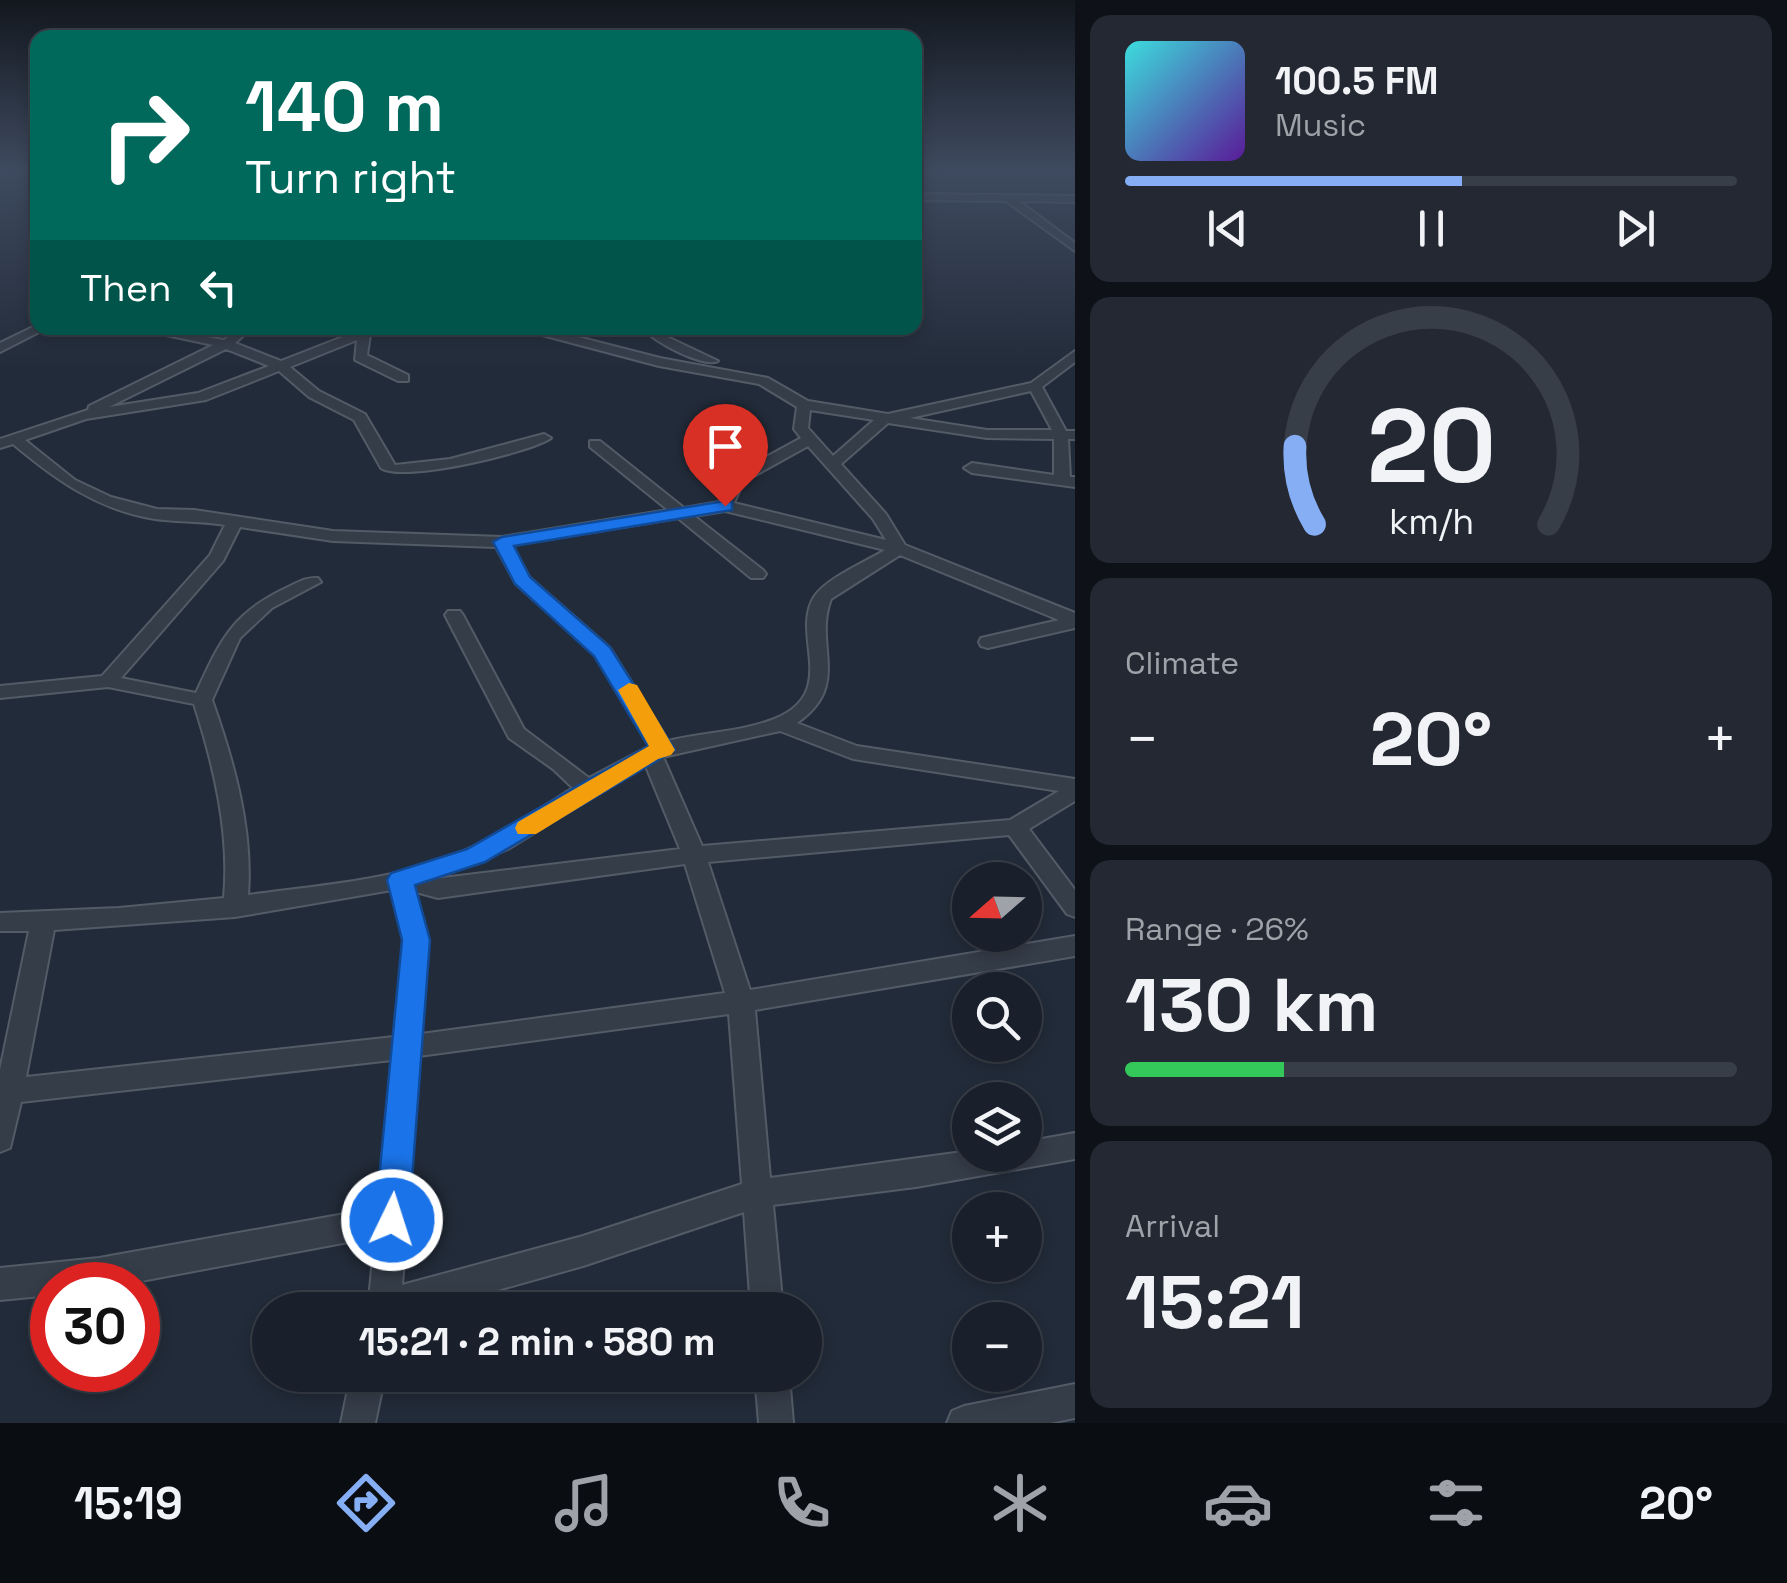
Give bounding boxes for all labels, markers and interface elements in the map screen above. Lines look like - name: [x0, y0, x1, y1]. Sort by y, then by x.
- text: 100.5 FM: [1275, 57, 1439, 105]
- text: 140 m: [245, 62, 444, 151]
- icon: right: [80, 70, 210, 200]
- text: Music: [1275, 105, 1366, 145]
- text: Turn right: [245, 149, 456, 206]
- icon: previous: [1200, 201, 1255, 256]
- icon: pause: [1404, 201, 1459, 256]
- icon: next: [1608, 201, 1663, 256]
- icon: left: [191, 260, 246, 315]
- text: Then: [80, 264, 171, 312]
- text: 20: [1366, 380, 1496, 512]
- pin: [683, 404, 768, 507]
- icon: arrive: [698, 419, 753, 474]
- text: km/h: [1388, 499, 1474, 544]
- text: Climate: [1125, 643, 1239, 683]
- text: 20°: [1370, 691, 1492, 787]
- text: −: [1125, 704, 1159, 774]
- text: +: [1703, 704, 1737, 774]
- north arrow: [952, 862, 1042, 952]
- map controls: [952, 862, 1042, 1392]
- text: Range · 26%: [1125, 909, 1309, 949]
- text: 130 km: [1125, 957, 1379, 1053]
- button: search: [952, 972, 1042, 1062]
- button: layers: [952, 1082, 1042, 1172]
- position arrow: [340, 1168, 444, 1272]
- button: +: [952, 1192, 1042, 1282]
- text: Arrival: [1125, 1206, 1220, 1246]
- text: 15:21: [1125, 1254, 1305, 1350]
- speed limit sign: 30: [30, 1262, 160, 1392]
- button: −: [952, 1302, 1042, 1392]
- text: 15:21 · 2 min · 580 m: [359, 1318, 715, 1366]
- icon: directions: [331, 1468, 401, 1538]
- icon: music: [549, 1468, 619, 1538]
- icon: phone: [767, 1468, 837, 1538]
- icon: climate: [985, 1468, 1055, 1538]
- icon: car: [1203, 1468, 1273, 1538]
- icon: filters: [1421, 1468, 1491, 1538]
- text: 15:19: [74, 1475, 183, 1532]
- text: 20°: [1639, 1475, 1713, 1532]

